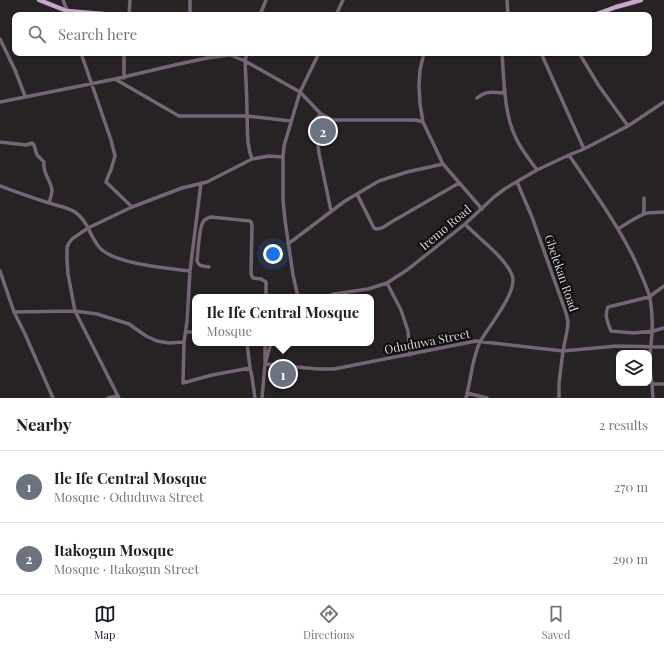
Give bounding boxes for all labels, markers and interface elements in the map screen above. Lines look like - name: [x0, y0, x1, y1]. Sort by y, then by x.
- search box: [12, 12, 652, 56]
- icon: search: [26, 23, 48, 45]
- text: Search here: [58, 24, 137, 44]
- pin: 2: [310, 116, 336, 146]
- street label: Iremo Road: [416, 201, 474, 253]
- street label: Gbelekan Road: [541, 232, 583, 314]
- your location: [263, 244, 283, 264]
- popup: [192, 294, 374, 346]
- text: Ile Ife Central Mosque: [207, 302, 359, 322]
- text: Mosque: [207, 322, 252, 339]
- street label: Oduduwa Street: [383, 325, 472, 357]
- map controls: [616, 350, 652, 386]
- button: layers: [616, 350, 652, 386]
- pin: 1: [270, 359, 296, 389]
- text: Nearby: [16, 413, 71, 435]
- text: 2 results: [599, 416, 648, 433]
- text: Ile Ife Central Mosque: [54, 468, 207, 488]
- text: 1: [27, 478, 31, 495]
- text: 270 m: [614, 478, 648, 495]
- text: Mosque · Oduduwa Street: [54, 488, 204, 505]
- text: Itakogun Mosque: [54, 540, 174, 560]
- text: 2: [26, 550, 32, 567]
- text: 290 m: [613, 550, 648, 567]
- text: Mosque · Itakogun Street: [54, 560, 199, 577]
- tab: Map: [94, 603, 116, 642]
- tab: Directions: [303, 603, 354, 642]
- tab: Saved: [542, 603, 570, 642]

